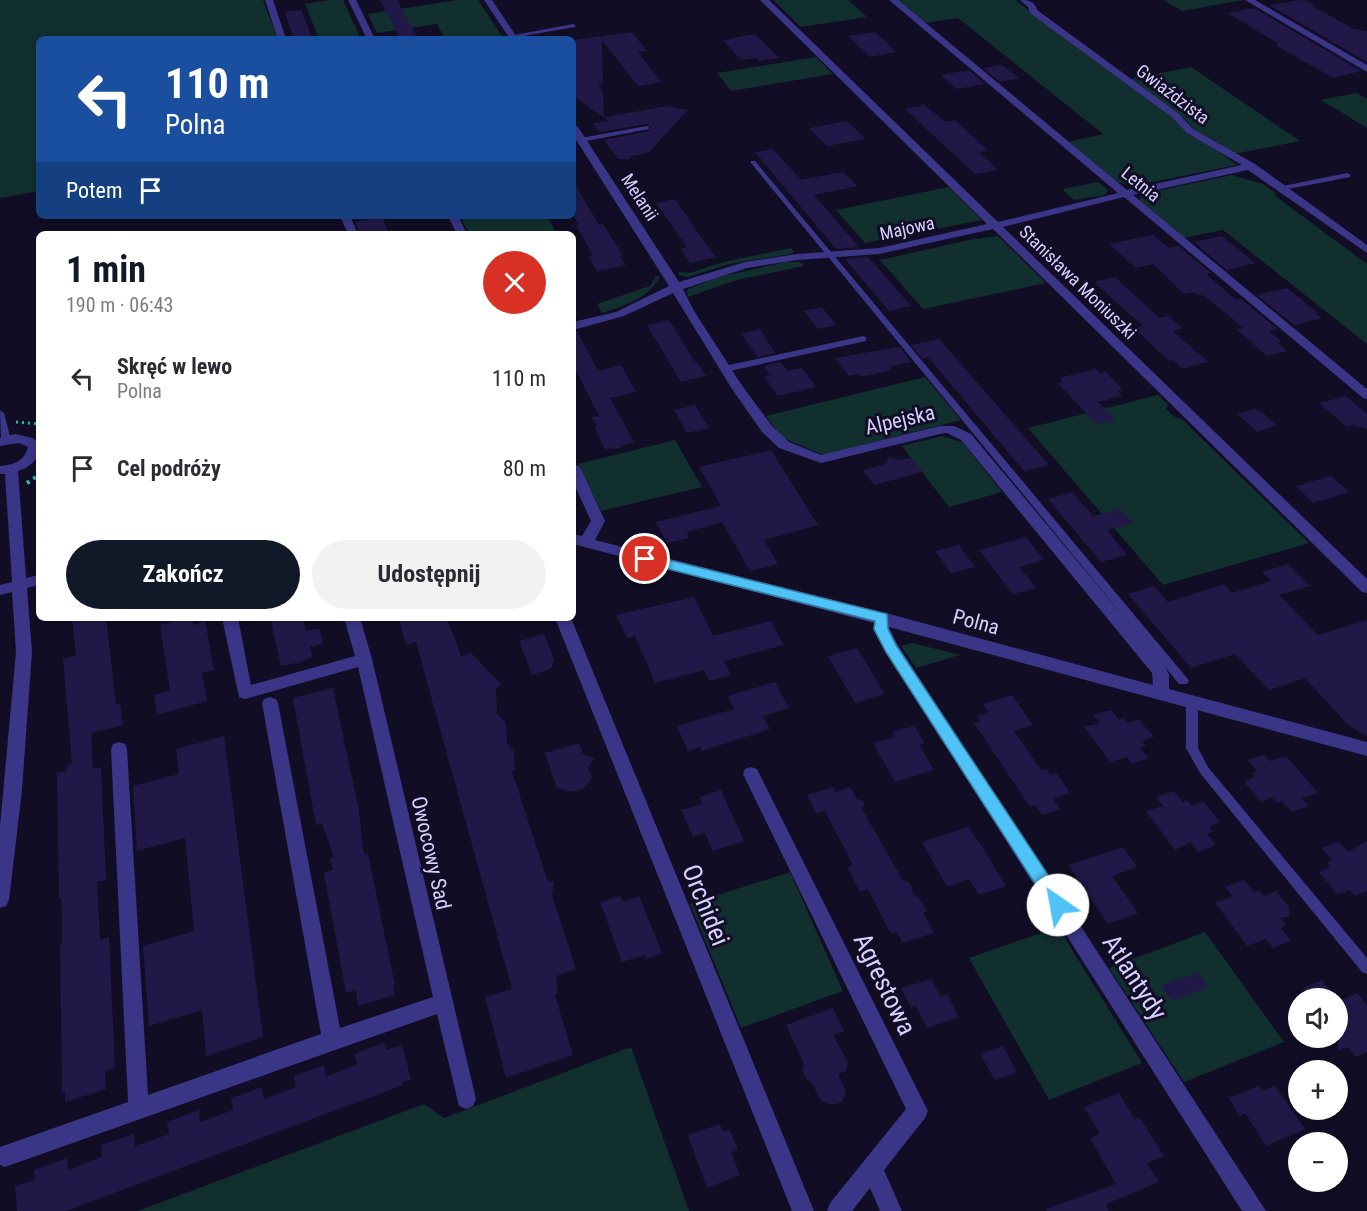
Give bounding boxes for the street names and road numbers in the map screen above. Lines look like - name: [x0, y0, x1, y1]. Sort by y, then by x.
- street label: Gwiaździsta: [1132, 60, 1214, 128]
- street label: Letnia: [1117, 162, 1165, 206]
- street label: Melanii: [617, 170, 663, 224]
- street label: Majowa: [878, 212, 936, 244]
- street label: Stanisława Moniuszki: [1015, 221, 1141, 343]
- street label: Alpejska: [863, 400, 937, 440]
- street label: Polna: [950, 604, 1002, 640]
- street label: Owocowy Sad: [406, 794, 456, 912]
- street label: Orchidei: [676, 860, 736, 950]
- street label: Agrestowa: [848, 928, 922, 1040]
- street label: Atlantydy: [1096, 929, 1174, 1025]

